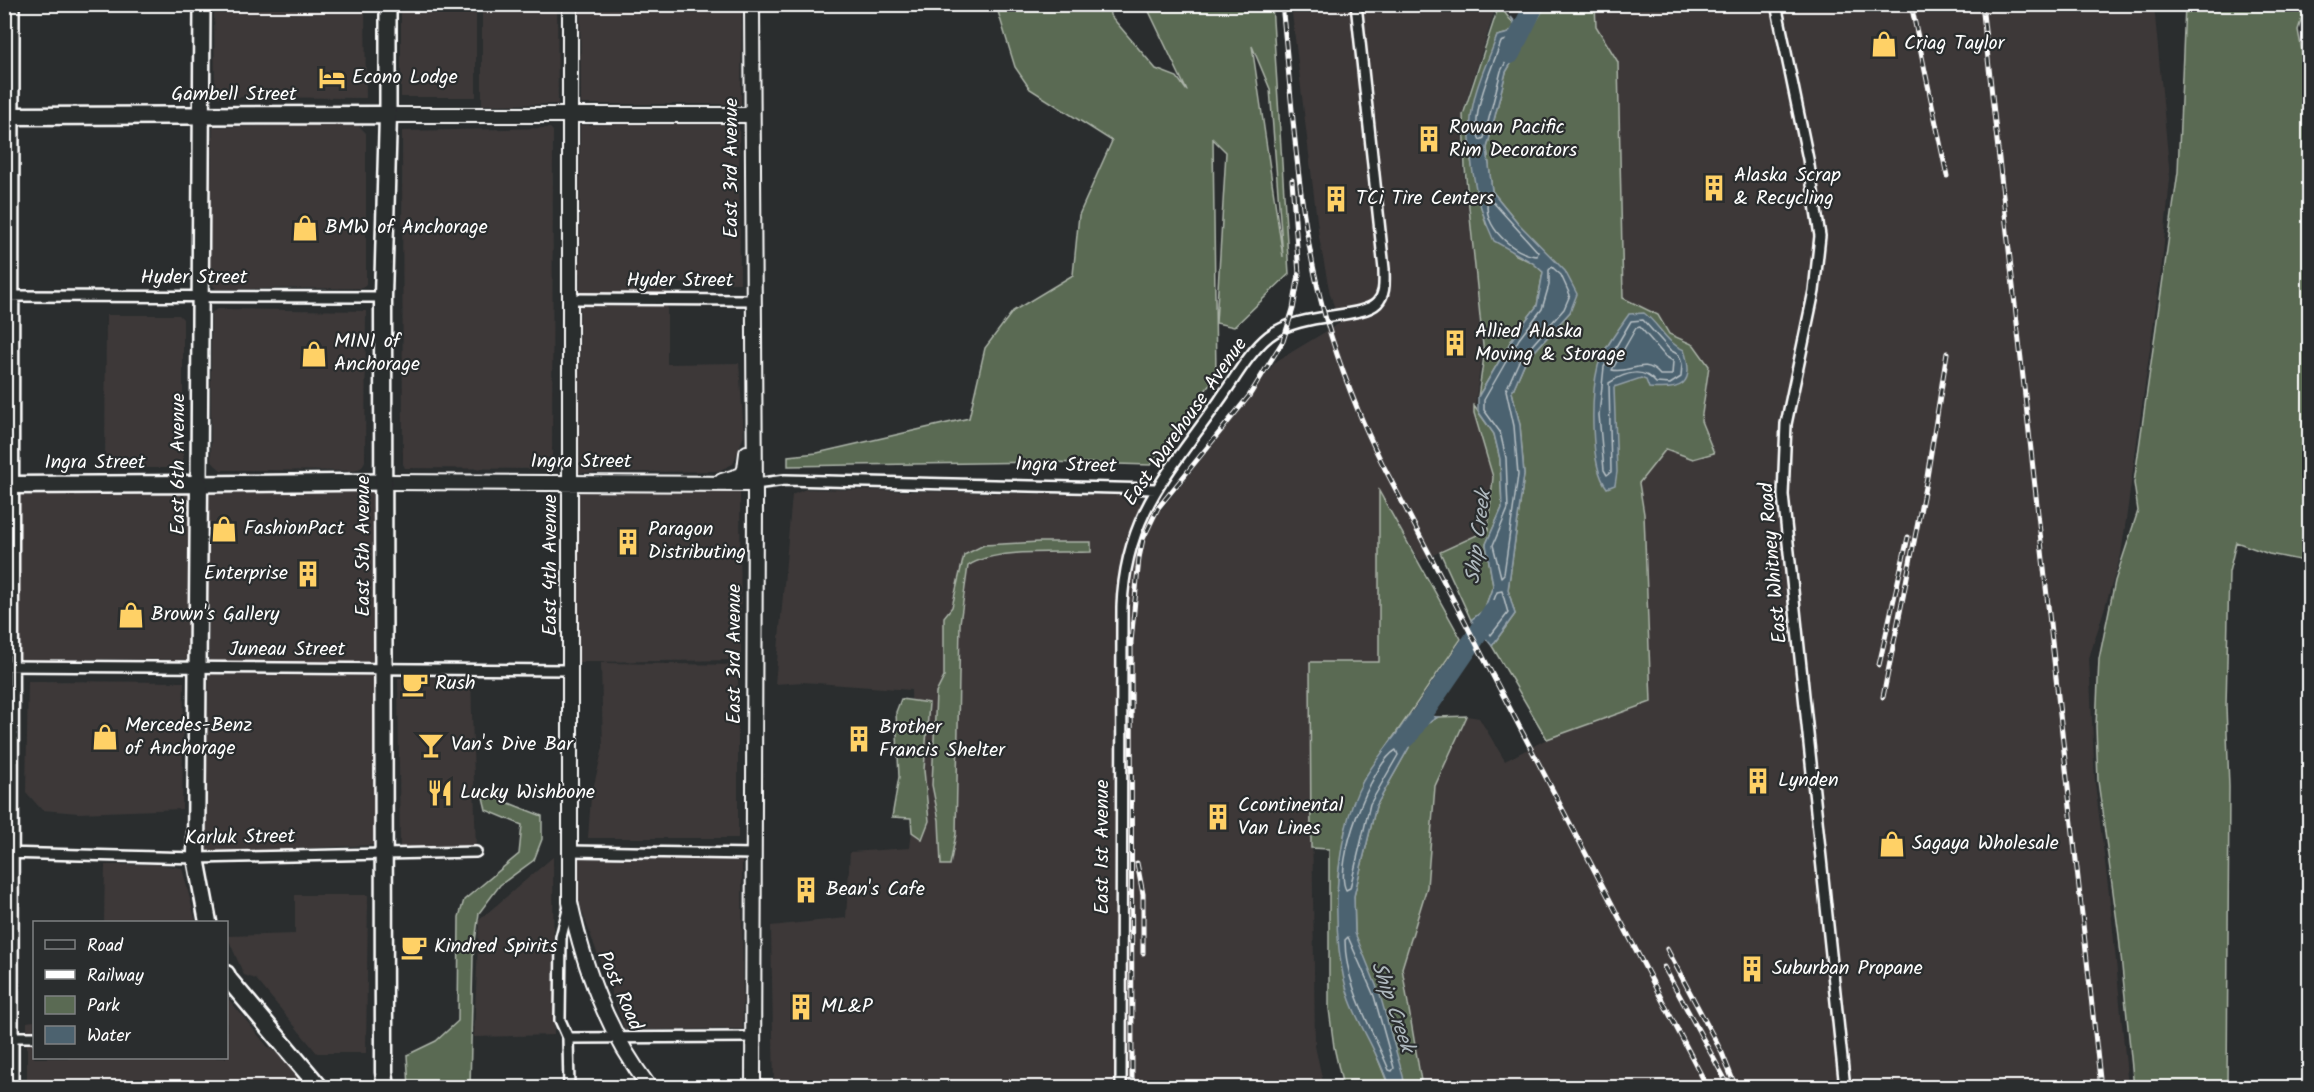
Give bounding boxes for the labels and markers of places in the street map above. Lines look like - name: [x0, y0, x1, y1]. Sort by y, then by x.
- place label: Criag Taylor: [1904, 28, 2006, 60]
- shop icon: Criag Taylor: [1869, 29, 1899, 59]
- place label: Econo Lodge: [352, 62, 458, 94]
- hotel icon: Econo Lodge: [317, 63, 347, 93]
- place label: Rowan Pacific Rim Decorators: [1449, 112, 1578, 167]
- building icon: Rowan Pacific Rim Decorators: [1414, 124, 1444, 154]
- place label: Alaska Scrap & Recycling: [1734, 160, 1841, 215]
- building icon: Alaska Scrap & Recycling: [1699, 173, 1729, 203]
- place label: TCi Tire Centers: [1356, 183, 1495, 215]
- building icon: TCi Tire Centers: [1321, 184, 1351, 214]
- place label: BMW of Anchorage: [325, 212, 488, 244]
- shop icon: BMW of Anchorage: [290, 213, 320, 243]
- place label: Allied Alaska Moving & Storage: [1475, 316, 1625, 371]
- place label: MINI of Anchorage: [334, 326, 420, 381]
- building icon: Allied Alaska Moving & Storage: [1440, 328, 1470, 358]
- shop icon: MINI of Anchorage: [299, 339, 329, 369]
- place label: FashionPact: [244, 513, 345, 545]
- shop icon: FashionPact: [209, 514, 239, 544]
- place label: Paragon Distributing: [648, 514, 746, 569]
- building icon: Paragon Distributing: [613, 527, 643, 557]
- place label: Enterprise: [204, 558, 288, 590]
- building icon: Enterprise: [293, 559, 323, 589]
- place label: Brown's Gallery: [151, 599, 280, 631]
- shop icon: Brown's Gallery: [116, 600, 146, 630]
- place label: Rush: [435, 668, 476, 700]
- cafe icon: Rush: [400, 669, 430, 699]
- place label: Mercedes-Benz of Anchorage: [125, 710, 252, 765]
- place label: Brother Francis Shelter: [879, 712, 1006, 767]
- shop icon: Mercedes-Benz of Anchorage: [90, 722, 120, 752]
- building icon: Brother Francis Shelter: [844, 724, 874, 754]
- place label: Van's Dive Bar: [451, 729, 574, 761]
- bar icon: Van's Dive Bar: [416, 730, 446, 760]
- place label: Lynden: [1778, 765, 1839, 797]
- building icon: Lynden: [1743, 766, 1773, 796]
- place label: Lucky Wishbone: [460, 777, 595, 809]
- restaurant icon: Lucky Wishbone: [425, 778, 455, 808]
- place label: Ccontinental Van Lines: [1238, 790, 1344, 845]
- building icon: Ccontinental Van Lines: [1203, 802, 1233, 832]
- place label: Sagaya Wholesale: [1912, 828, 2059, 860]
- shop icon: Sagaya Wholesale: [1877, 829, 1907, 859]
- place label: Bean's Cafe: [826, 874, 925, 906]
- building icon: Bean's Cafe: [791, 875, 821, 905]
- place label: Kindred Spirits: [434, 931, 558, 963]
- cafe icon: Kindred Spirits: [399, 932, 429, 962]
- place label: Suburban Propane: [1772, 953, 1923, 985]
- building icon: Suburban Propane: [1737, 954, 1767, 984]
- place label: ML&P: [821, 991, 874, 1023]
- building icon: ML&P: [786, 992, 816, 1022]

